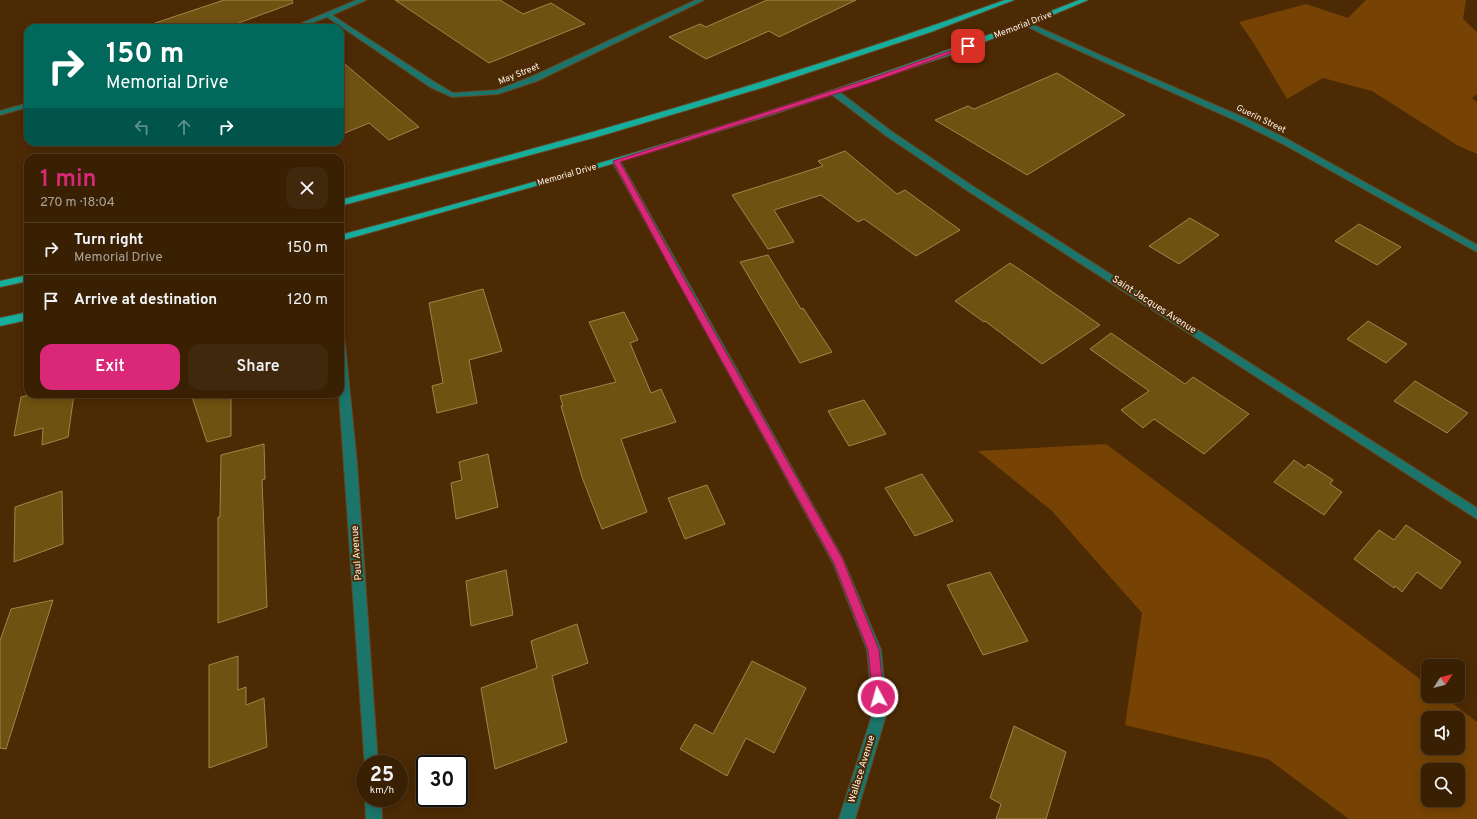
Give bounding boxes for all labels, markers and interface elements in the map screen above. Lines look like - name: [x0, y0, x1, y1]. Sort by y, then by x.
- street label: Memorial Drive: [992, 9, 1054, 41]
- pin: [951, 29, 985, 63]
- icon: arrive: [957, 35, 979, 57]
- text: 150 m: [106, 37, 184, 73]
- icon: right: [40, 40, 92, 92]
- street label: May Street: [497, 61, 541, 87]
- text: Memorial Drive: [106, 72, 228, 95]
- street label: Guerin Street: [1234, 102, 1288, 136]
- icon: left: [131, 116, 153, 138]
- icon: ahead: [173, 116, 195, 138]
- icon: right: [215, 116, 237, 138]
- street label: Memorial Drive: [536, 161, 598, 189]
- text: 1 min: [40, 165, 97, 195]
- button: close: [286, 167, 328, 209]
- text: 270 m · 18:04: [40, 195, 115, 211]
- text: Turn right: [74, 231, 143, 250]
- icon: right: [40, 238, 62, 260]
- text: 150 m: [287, 239, 328, 258]
- text: Memorial Drive: [74, 250, 162, 266]
- street label: Saint Jacques Avenue: [1109, 273, 1199, 337]
- icon: arrive: [40, 290, 62, 312]
- text: Arrive at destination: [74, 291, 217, 310]
- text: 120 m: [287, 291, 328, 310]
- button: Exit: [40, 344, 180, 390]
- button: Share: [188, 344, 328, 390]
- street label: Paul Avenue: [349, 525, 365, 581]
- north arrow: [1421, 659, 1465, 703]
- map controls: [1421, 659, 1465, 807]
- position arrow: [857, 676, 899, 718]
- button: sound: [1421, 711, 1465, 755]
- street label: Wallace Avenue: [846, 734, 878, 804]
- speed limit sign: 30: [416, 755, 468, 807]
- text: 25: [370, 763, 394, 789]
- button: search: [1421, 763, 1465, 807]
- text: km/h: [370, 784, 394, 797]

